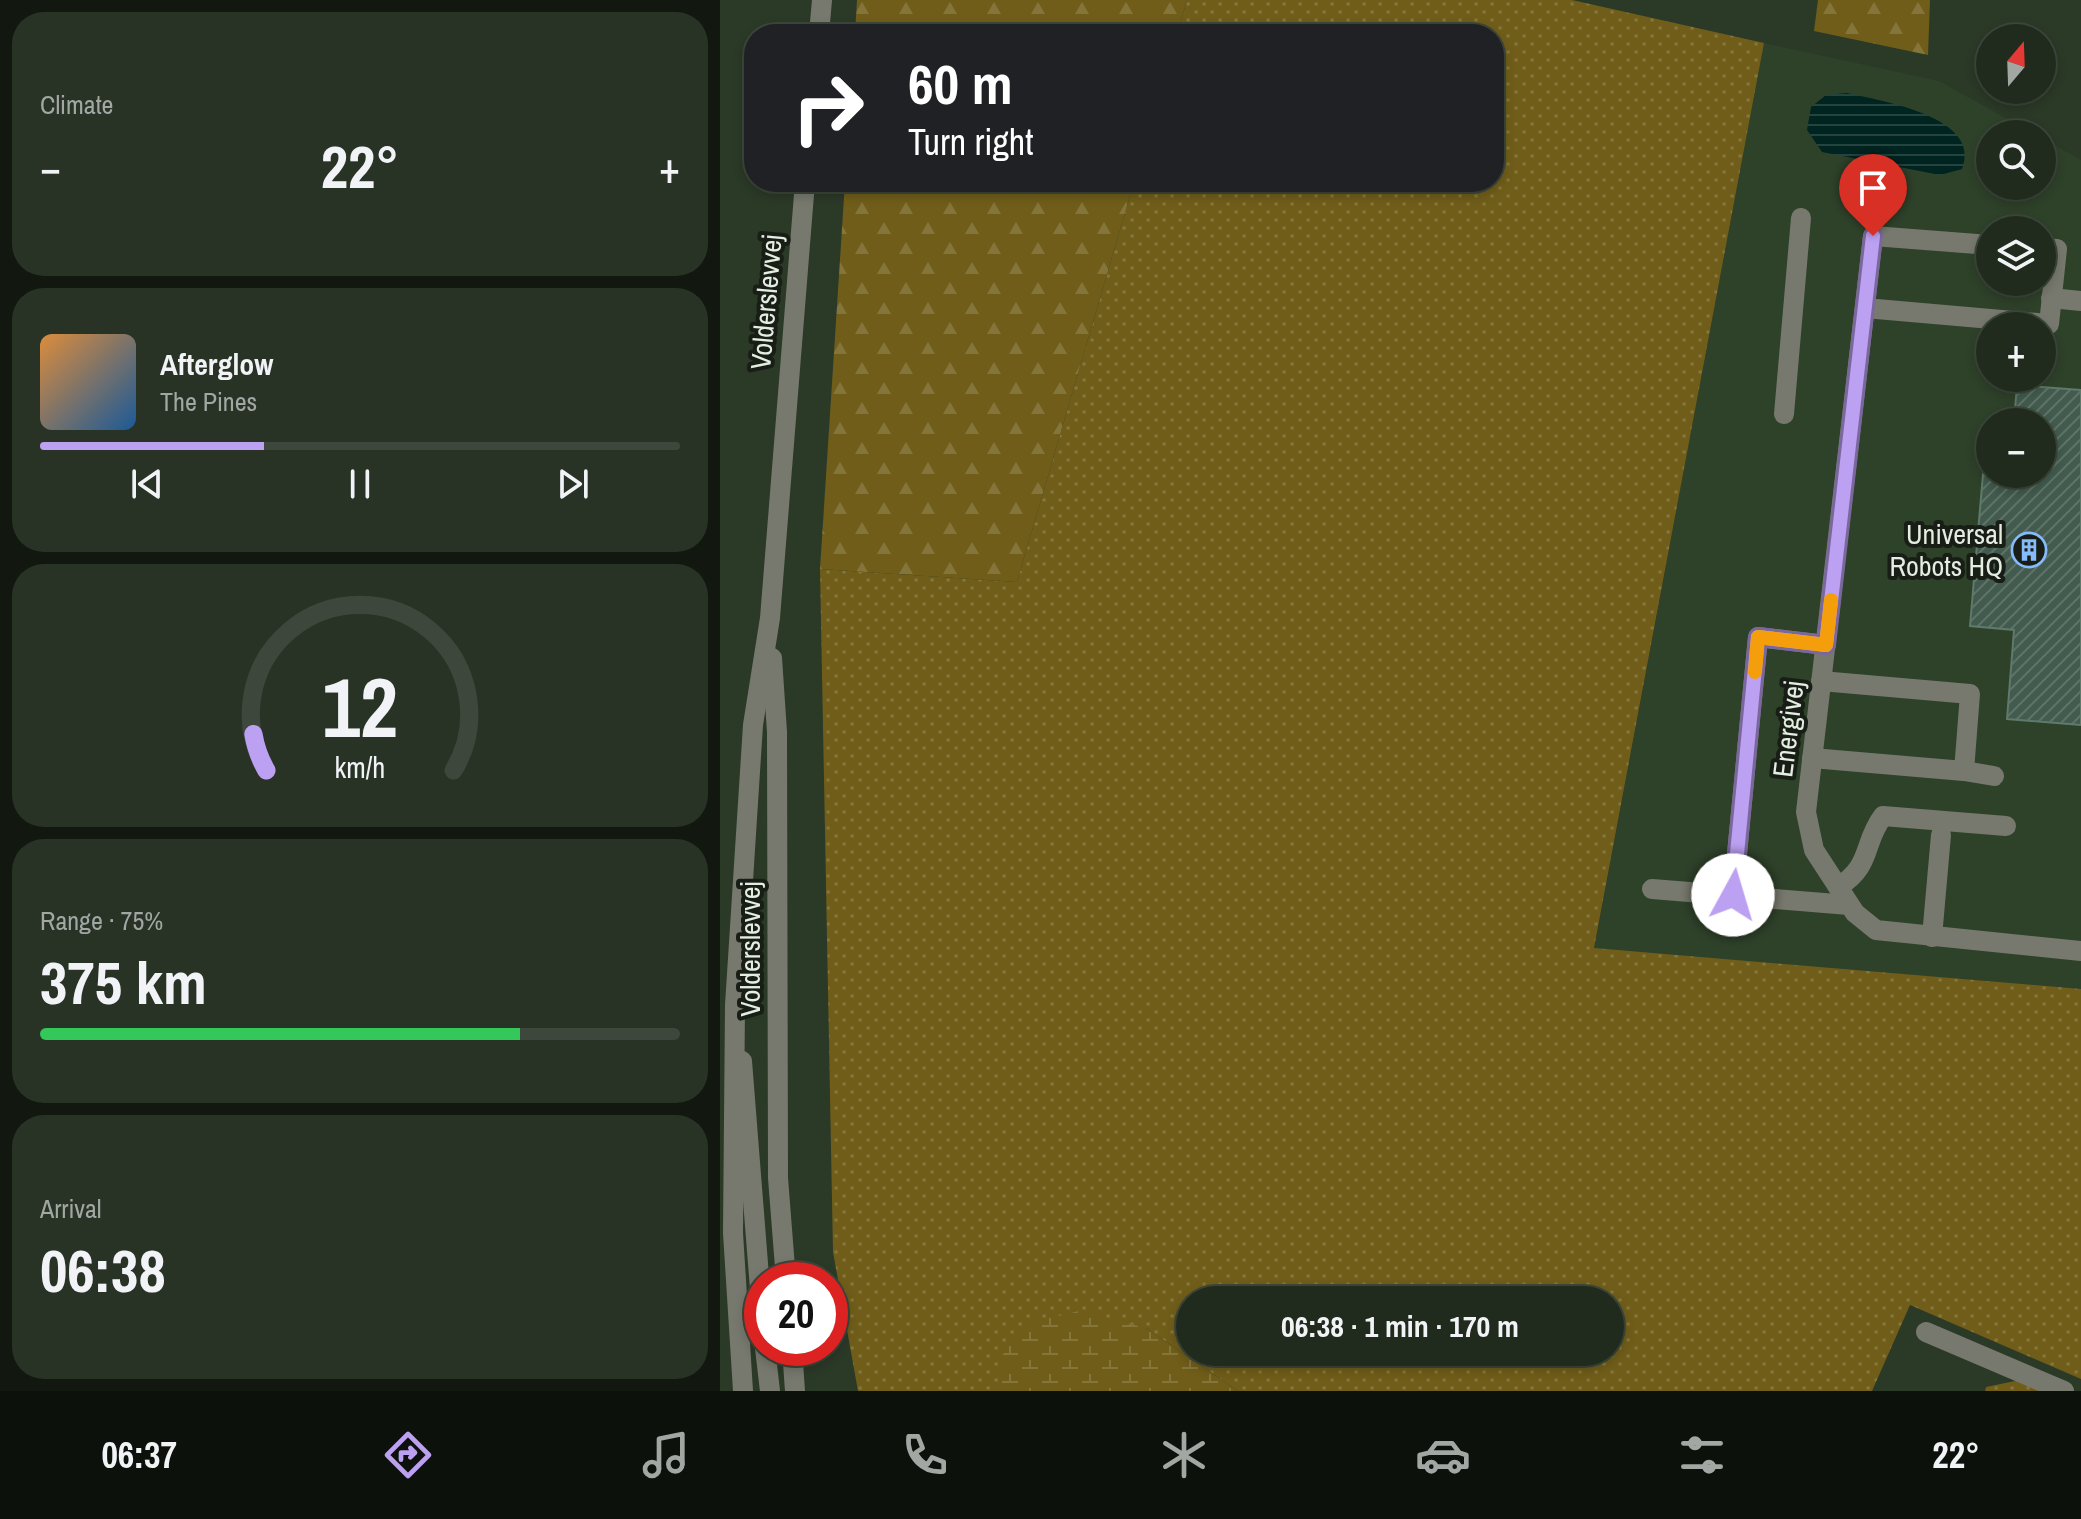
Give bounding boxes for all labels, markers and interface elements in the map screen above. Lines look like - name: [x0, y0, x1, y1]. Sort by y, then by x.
- north arrow: [1976, 24, 2056, 104]
- map controls: [1976, 24, 2056, 488]
- text: 60 m: [908, 46, 1013, 121]
- icon: right: [776, 56, 880, 160]
- text: Climate: [40, 87, 113, 122]
- text: Turn right: [908, 118, 1033, 166]
- button: search: [1976, 120, 2056, 200]
- text: 22°: [321, 126, 399, 207]
- text: −: [40, 137, 61, 197]
- text: +: [659, 137, 680, 197]
- pin: [1839, 154, 1907, 236]
- icon: arrive: [1851, 166, 1895, 210]
- button: layers: [1976, 216, 2056, 296]
- street label: Volderslevvej: [741, 233, 791, 371]
- button: +: [1976, 312, 2056, 392]
- text: Afterglow: [160, 344, 273, 384]
- text: The Pines: [160, 384, 257, 419]
- button: −: [1976, 408, 2056, 488]
- icon: previous: [125, 462, 169, 506]
- icon: pause: [338, 462, 382, 506]
- icon: next: [551, 462, 595, 506]
- place label: Universal Robots HQ: [1889, 515, 2003, 585]
- building icon: Universal Robots HQ: [2010, 531, 2048, 569]
- text: 12: [322, 651, 398, 763]
- street label: Energivej: [1763, 679, 1813, 779]
- text: km/h: [335, 749, 385, 788]
- position arrow: [1691, 853, 1775, 937]
- street label: Volderslevvej: [731, 881, 769, 1017]
- text: Range · 75%: [40, 903, 163, 938]
- text: 375 km: [40, 942, 207, 1023]
- text: Arrival: [40, 1191, 102, 1226]
- text: 06:38: [40, 1230, 166, 1311]
- speed limit sign: 20: [744, 1262, 848, 1366]
- text: 06:38 · 1 min · 170 m: [1281, 1306, 1519, 1346]
- icon: directions: [380, 1427, 436, 1483]
- icon: music: [638, 1427, 694, 1483]
- icon: phone: [897, 1427, 953, 1483]
- icon: climate: [1156, 1427, 1212, 1483]
- icon: car: [1415, 1427, 1471, 1483]
- icon: filters: [1674, 1427, 1730, 1483]
- text: 06:37: [101, 1431, 177, 1479]
- text: 22°: [1932, 1431, 1980, 1479]

